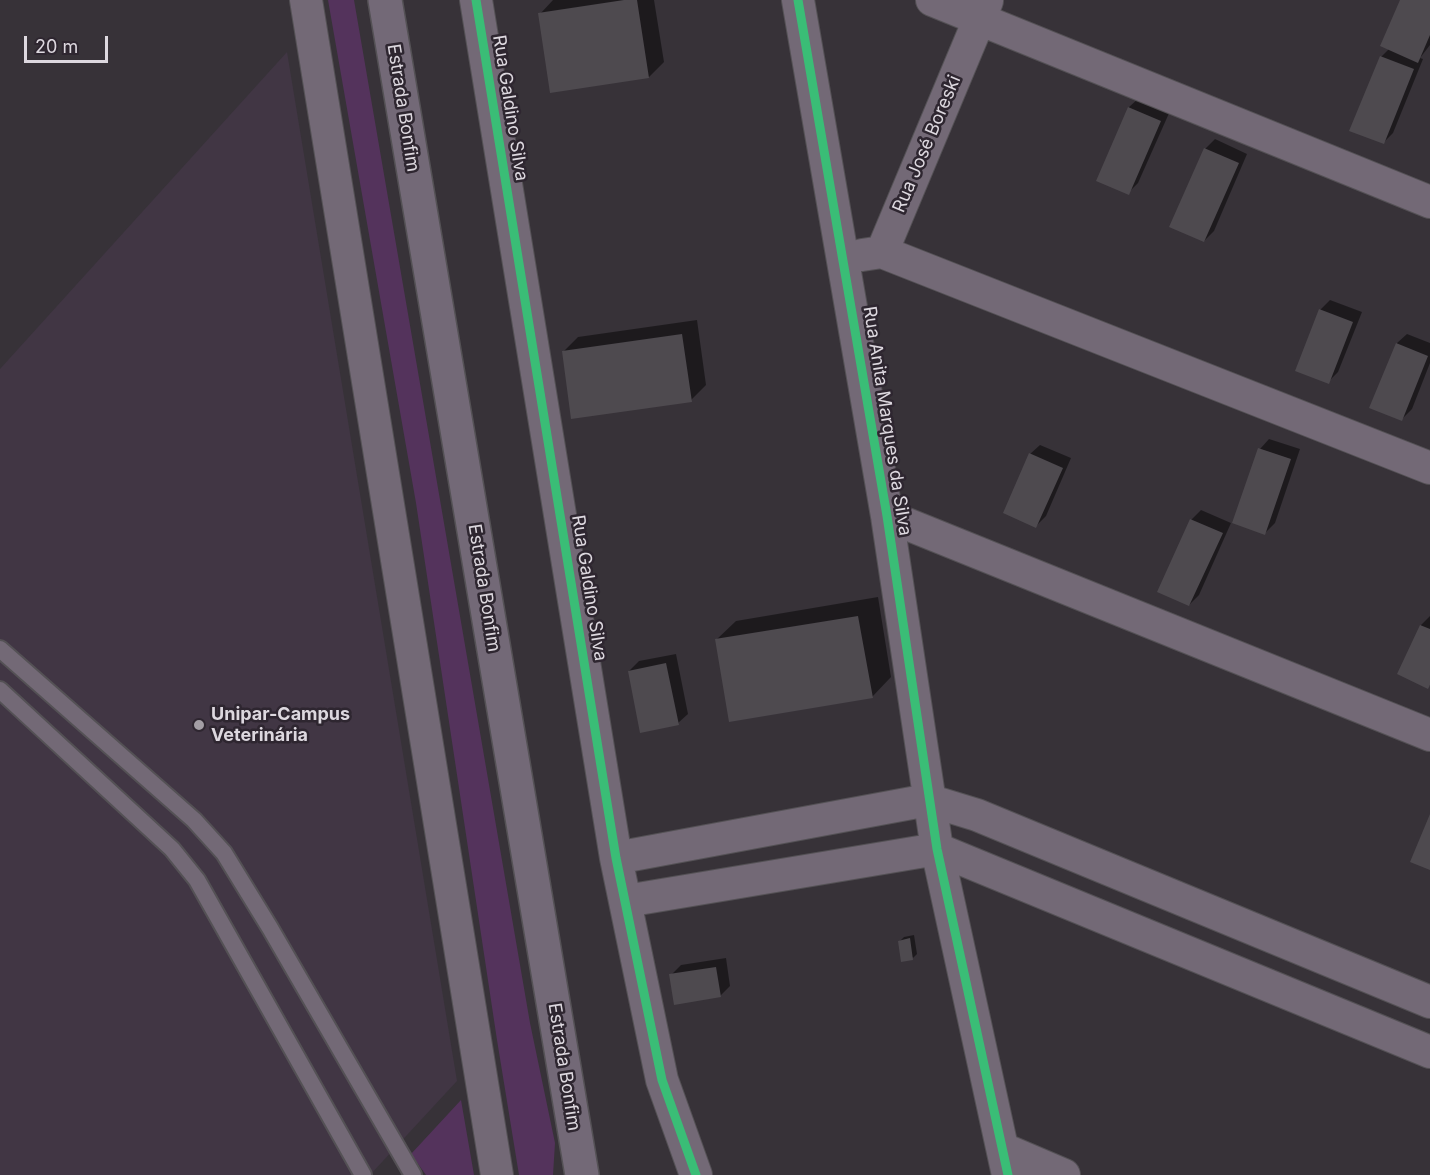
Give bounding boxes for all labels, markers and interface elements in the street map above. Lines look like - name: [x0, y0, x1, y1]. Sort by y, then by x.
- scale bar: [27, 24, 111, 62]
- street label: Rua Galdino Silva: [488, 33, 532, 183]
- text: 20 m: [35, 36, 78, 57]
- street label: Estrada Bonfim: [382, 42, 424, 174]
- street label: Rua José Boreski: [888, 72, 966, 216]
- street label: Rua Anita Marques da Silva: [858, 305, 916, 537]
- street label: Rua Galdino Silva: [567, 513, 611, 663]
- street label: Estrada Bonfim: [463, 522, 505, 654]
- place label: Unipar-Campus Veterinária: [211, 704, 350, 746]
- marker: Unipar-Campus Veterinária: [192, 718, 206, 732]
- street label: Estrada Bonfim: [543, 1001, 585, 1133]

